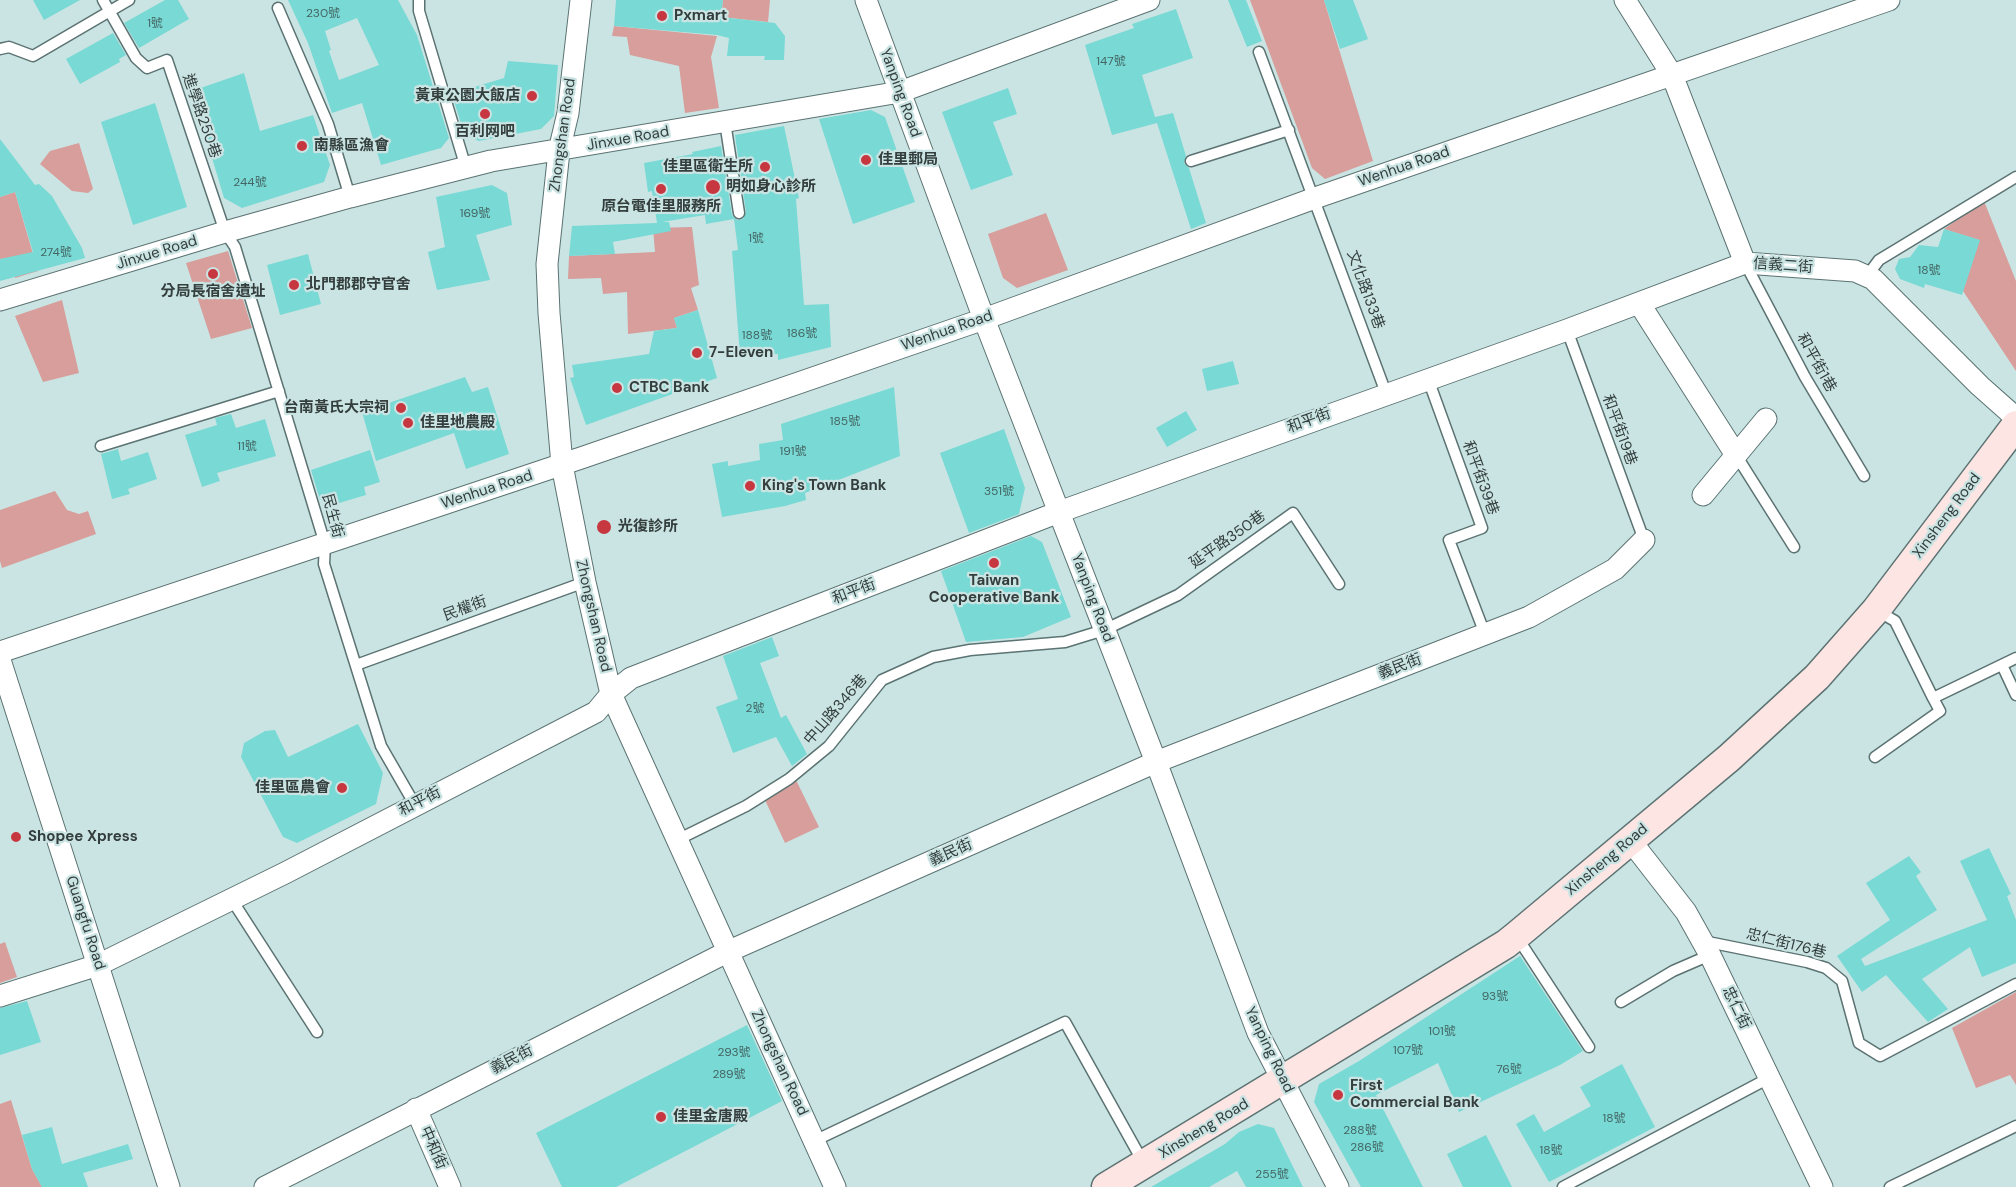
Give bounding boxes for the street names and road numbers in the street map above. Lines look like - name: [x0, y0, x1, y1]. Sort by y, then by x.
- street label: Yanping Road: [876, 46, 924, 140]
- street label: 進學路250巷: [178, 71, 224, 161]
- street label: Zhongshan Road: [546, 77, 580, 193]
- street label: Jinxue Road: [585, 123, 671, 155]
- street label: Wenhua Road: [1356, 143, 1452, 191]
- street label: Jinxue Road: [115, 232, 199, 274]
- street label: 文化路133巷: [1342, 248, 1388, 332]
- street label: 信義二街: [1752, 255, 1814, 277]
- street label: Wenhua Road: [899, 307, 995, 355]
- street label: 和平街1巷: [1792, 330, 1840, 396]
- street label: 和平街19巷: [1598, 392, 1640, 468]
- street label: 和平街: [1285, 405, 1333, 437]
- street label: 和平街39巷: [1458, 438, 1502, 518]
- street label: Wenhua Road: [439, 467, 535, 513]
- street label: Xinsheng Road: [1909, 470, 1985, 562]
- street label: 民生街: [317, 492, 347, 540]
- street label: 延平路350巷: [1187, 507, 1269, 573]
- street label: Yanping Road: [1067, 551, 1117, 645]
- street label: Zhongshan Road: [571, 558, 615, 674]
- street label: 和平街: [830, 576, 878, 608]
- street label: 民權街: [441, 593, 489, 625]
- street label: 義民街: [1376, 651, 1424, 683]
- street label: 中山路346巷: [801, 671, 871, 749]
- street label: 和平街: [396, 784, 444, 820]
- street label: Xinsheng Road: [1562, 820, 1652, 900]
- street label: 義民街: [927, 836, 975, 870]
- street label: Guangfu Road: [61, 874, 109, 972]
- street label: 忠仁街176巷: [1744, 925, 1828, 963]
- street label: 忠仁街: [1718, 984, 1754, 1032]
- street label: Yanping Road: [1240, 1004, 1298, 1096]
- street label: Zhongshan Road: [747, 1007, 811, 1119]
- street label: 義民街: [488, 1042, 536, 1078]
- street label: Xinsheng Road: [1156, 1095, 1252, 1163]
- street label: 中和街: [416, 1124, 450, 1172]

